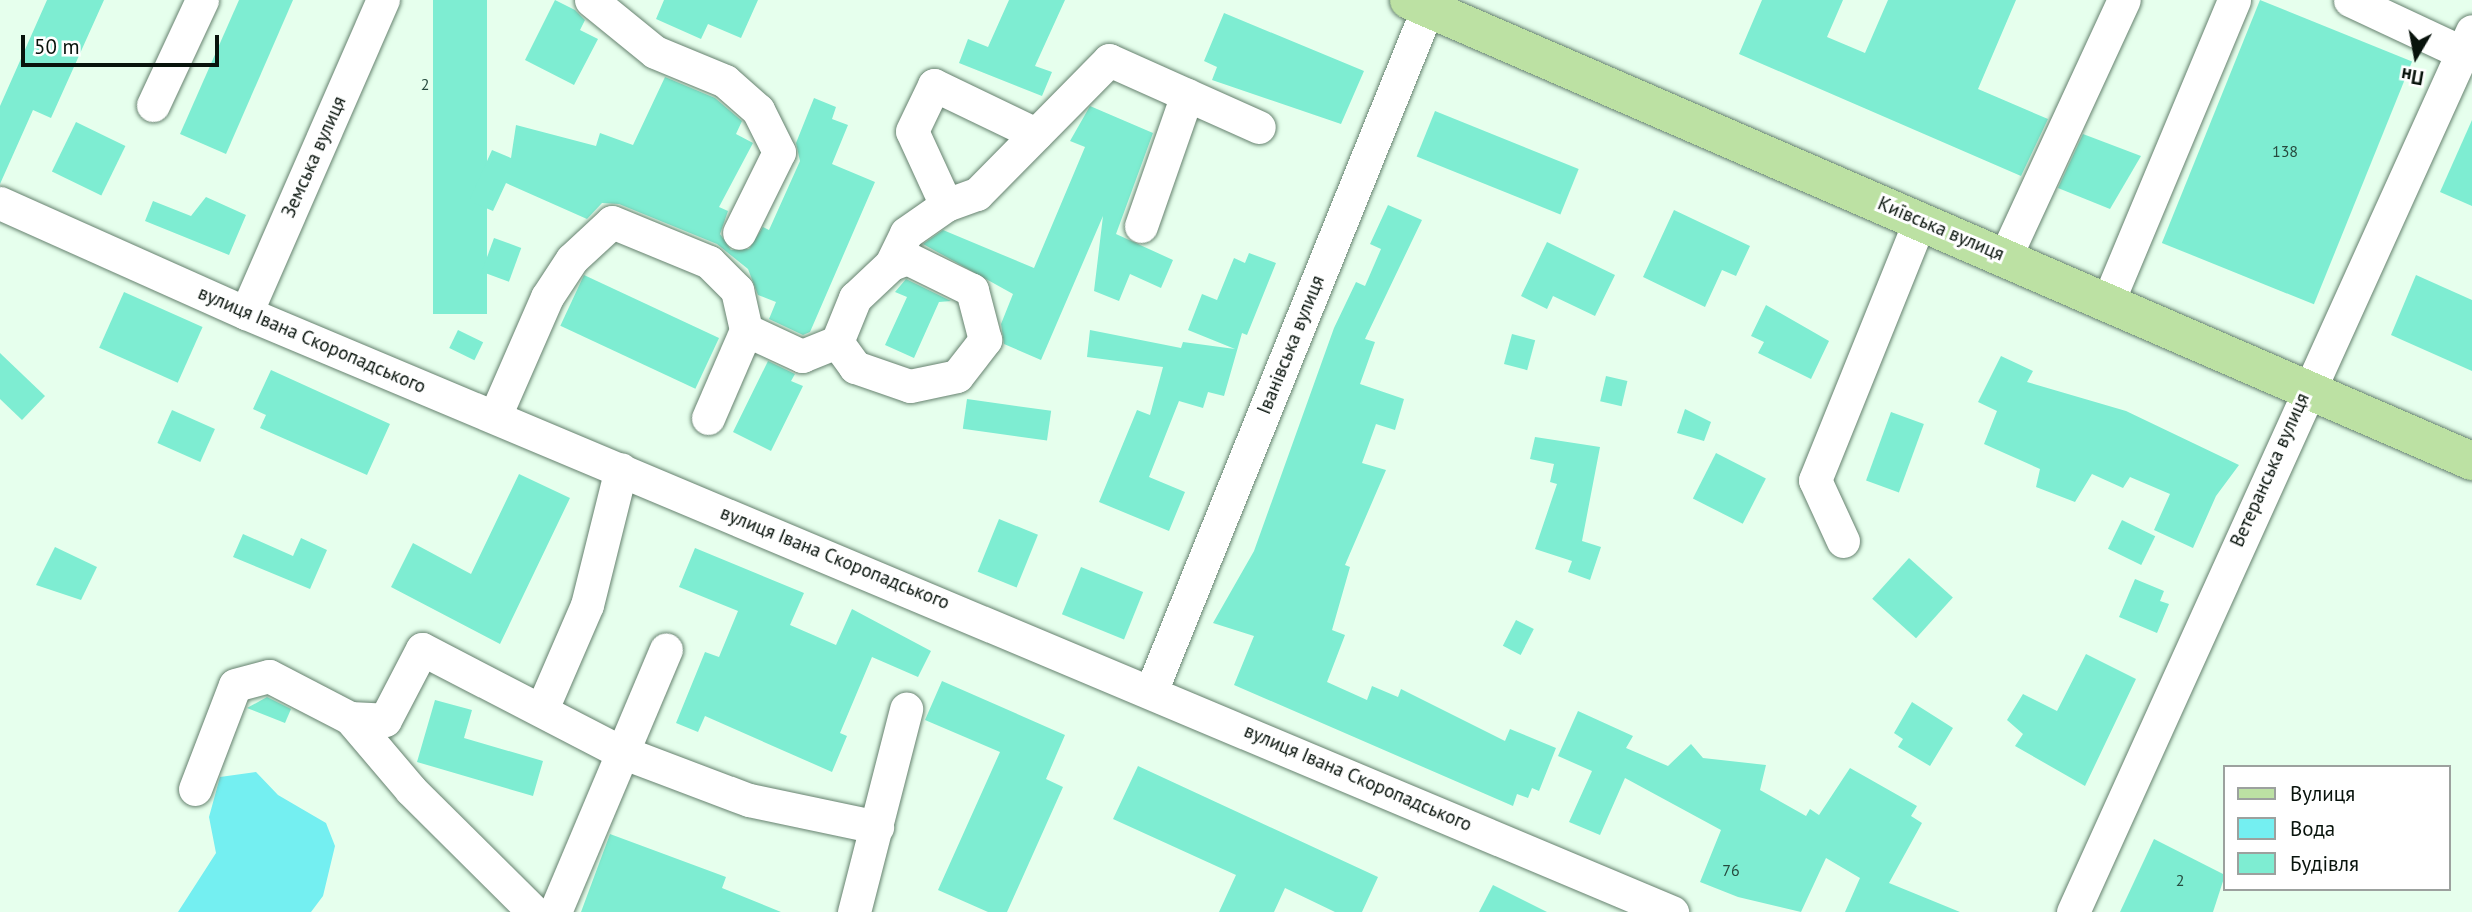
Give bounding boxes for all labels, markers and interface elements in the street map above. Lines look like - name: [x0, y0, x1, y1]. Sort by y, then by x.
- scale bar: [24, 21, 222, 65]
- north arrow: [2381, 21, 2451, 91]
- text: 50 m: [34, 33, 80, 60]
- text: Пн: [2399, 63, 2425, 90]
- house number: 2: [421, 74, 429, 94]
- street label: Земська вулиця: [277, 93, 351, 221]
- house number: 138: [2272, 141, 2298, 161]
- street label: Київська вулиця: [1874, 192, 2008, 266]
- street label: Іванівська вулиця: [1253, 272, 1329, 418]
- street label: вулиця Івана Скоропадського: [195, 282, 429, 398]
- street label: Ветеранська вулиця: [2226, 390, 2314, 550]
- street label: вулиця Івана Скоропадського: [717, 501, 953, 615]
- street label: вулиця Івана Скоропадського: [1241, 720, 1475, 836]
- legend: [2224, 765, 2451, 891]
- text: Вулиця: [2290, 780, 2355, 807]
- text: Вода: [2290, 815, 2335, 842]
- text: Будівля: [2290, 850, 2359, 877]
- house number: 76: [1722, 860, 1740, 880]
- house number: 2: [2176, 870, 2184, 890]

